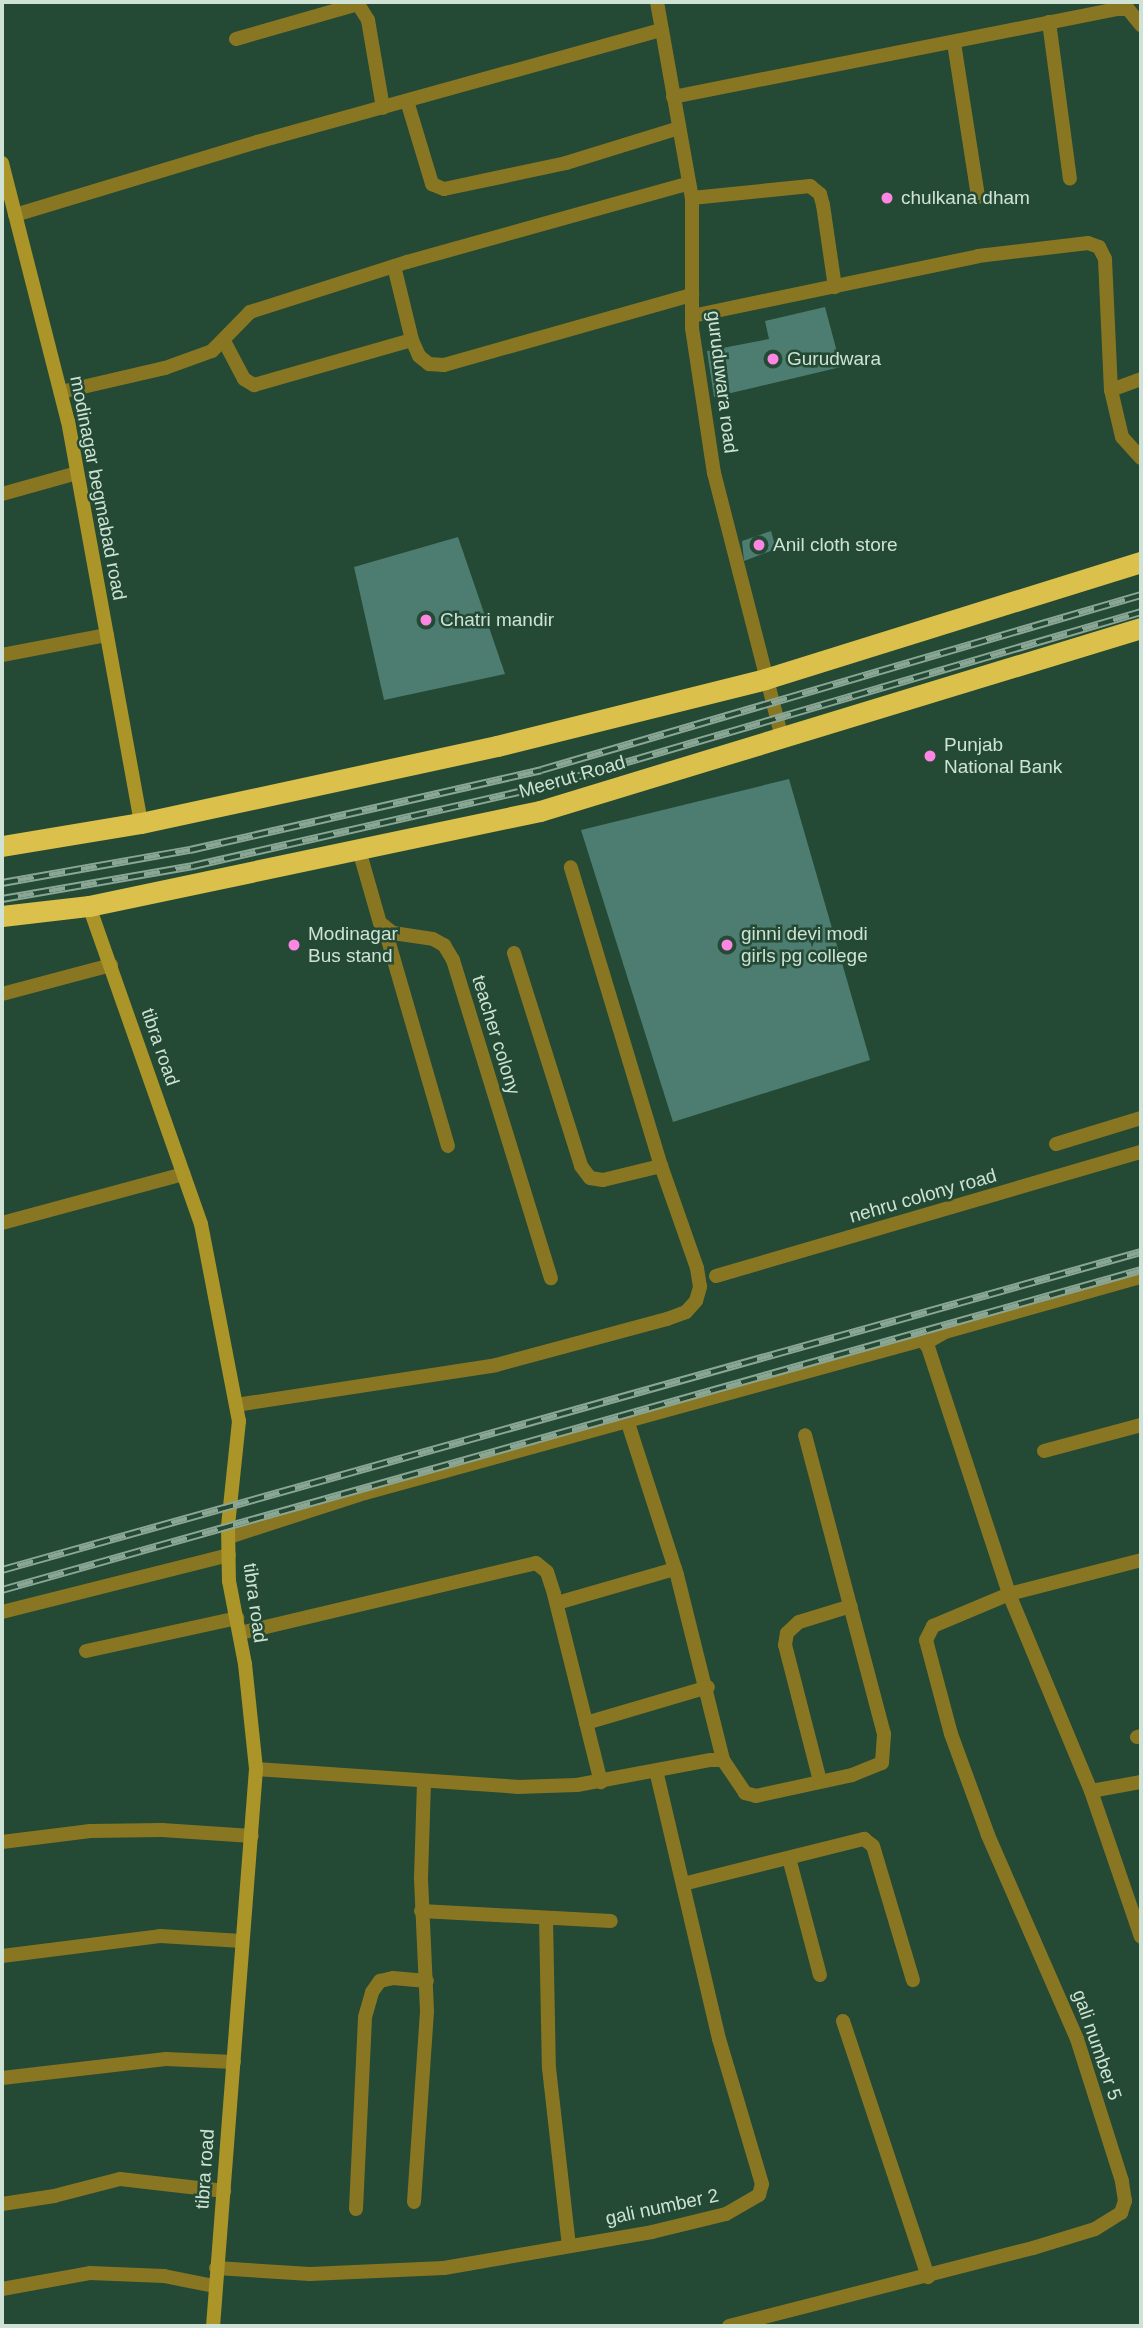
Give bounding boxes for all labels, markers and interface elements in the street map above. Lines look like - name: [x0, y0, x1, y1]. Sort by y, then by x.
- place label: chulkana dham: [901, 187, 1030, 209]
- marker: chulkana dham: [879, 190, 895, 206]
- street label: guruduwara road: [702, 309, 742, 455]
- place label: Gurudwara: [787, 348, 881, 370]
- marker: Gurudwara: [765, 351, 781, 367]
- street label: modinagar begmabad road: [65, 374, 131, 602]
- place label: Anil cloth store: [773, 534, 898, 556]
- marker: Anil cloth store: [751, 537, 767, 553]
- place label: Chatri mandir: [440, 609, 554, 631]
- marker: Chatri mandir: [418, 612, 434, 628]
- place label: Punjab National Bank: [944, 734, 1062, 778]
- marker: Punjab National Bank: [922, 748, 938, 764]
- street label: Meerut Road: [516, 751, 628, 803]
- place label: Modinagar Bus stand: [308, 923, 398, 967]
- place label: ginni devi modi girls pg college: [741, 923, 868, 967]
- marker: Modinagar Bus stand: [286, 937, 302, 953]
- marker: ginni devi modi girls pg college: [719, 937, 735, 953]
- street label: teacher colony: [467, 973, 525, 1097]
- street label: tibra road: [136, 1005, 184, 1089]
- street label: nehru colony road: [847, 1164, 999, 1228]
- street label: tibra road: [238, 1562, 272, 1644]
- street label: gali number 5: [1067, 1987, 1127, 2103]
- street label: tibra road: [191, 2128, 219, 2210]
- street label: gali number 2: [603, 2184, 721, 2230]

